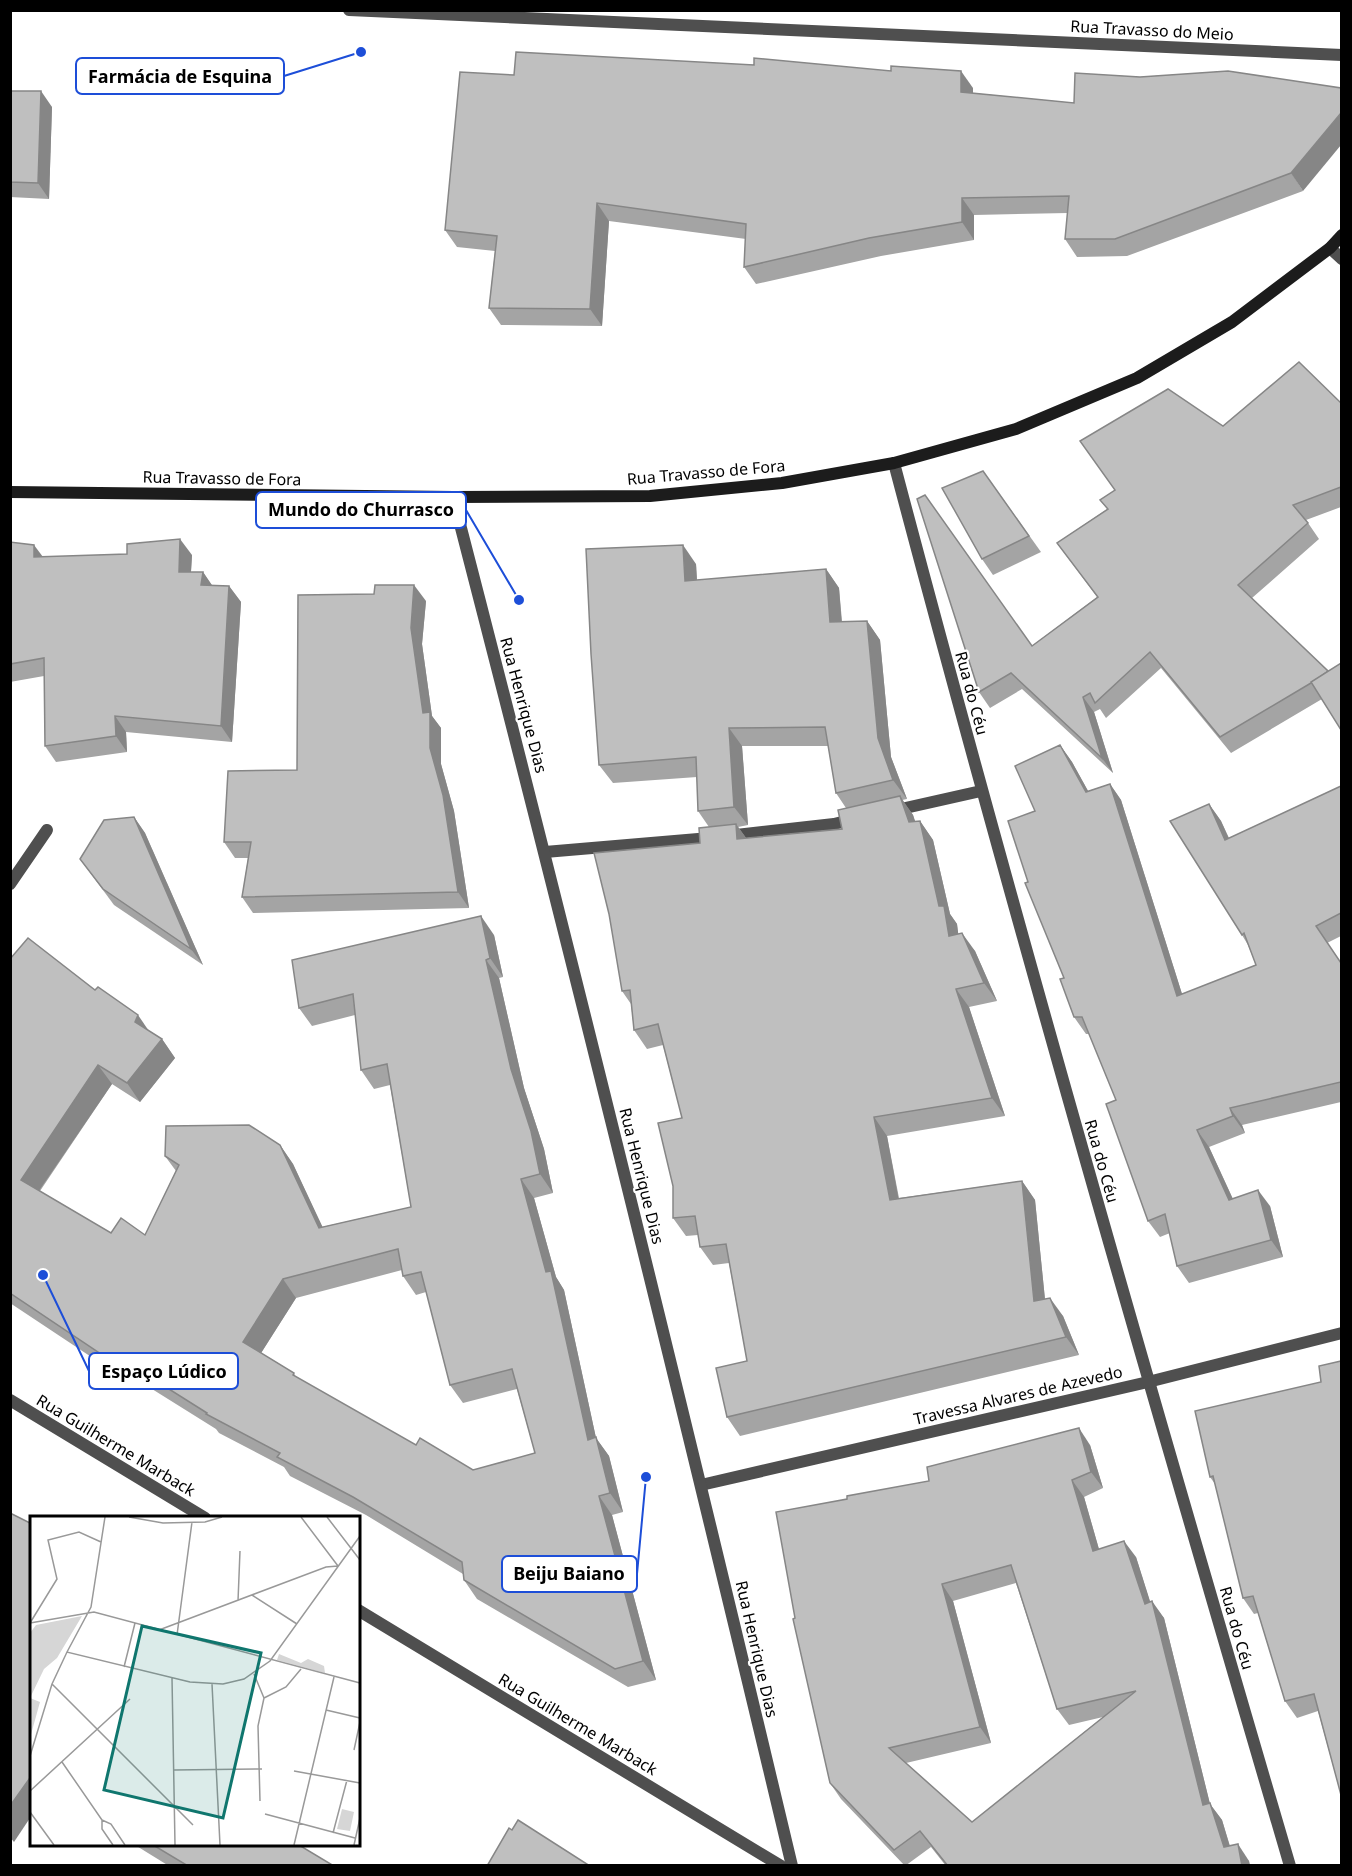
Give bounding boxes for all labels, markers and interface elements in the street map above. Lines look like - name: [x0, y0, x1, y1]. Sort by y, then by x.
- street label: Rua Travasso do Meio: [1070, 15, 1234, 45]
- callout: Farmácia de Esquina: [76, 58, 284, 94]
- text: Farmácia de Esquina: [88, 64, 272, 88]
- street label: Rua Travasso de Fora: [626, 454, 786, 490]
- street label: Rua Travasso de Fora: [142, 466, 302, 490]
- callout: Mundo do Churrasco: [256, 492, 466, 528]
- text: Mundo do Churrasco: [268, 497, 454, 521]
- street label: Rua Henrique Dias: [495, 635, 553, 775]
- street label: Rua do Céu: [950, 649, 994, 737]
- street label: Rua Henrique Dias: [614, 1105, 670, 1247]
- street label: Rua do Céu: [1080, 1117, 1124, 1205]
- callout: Espaço Lúdico: [89, 1353, 238, 1389]
- text: Espaço Lúdico: [101, 1359, 227, 1383]
- street label: Travessa Alvares de Azevedo: [911, 1360, 1125, 1430]
- street label: Rua Guilherme Marback: [33, 1389, 200, 1501]
- inset map: [30, 1516, 360, 1846]
- callout: Beiju Baiano: [502, 1556, 637, 1592]
- text: Beiju Baiano: [513, 1561, 625, 1585]
- street label: Rua Henrique Dias: [731, 1578, 783, 1720]
- street label: Rua do Céu: [1215, 1584, 1259, 1672]
- street label: Rua Guilherme Marback: [495, 1668, 662, 1780]

